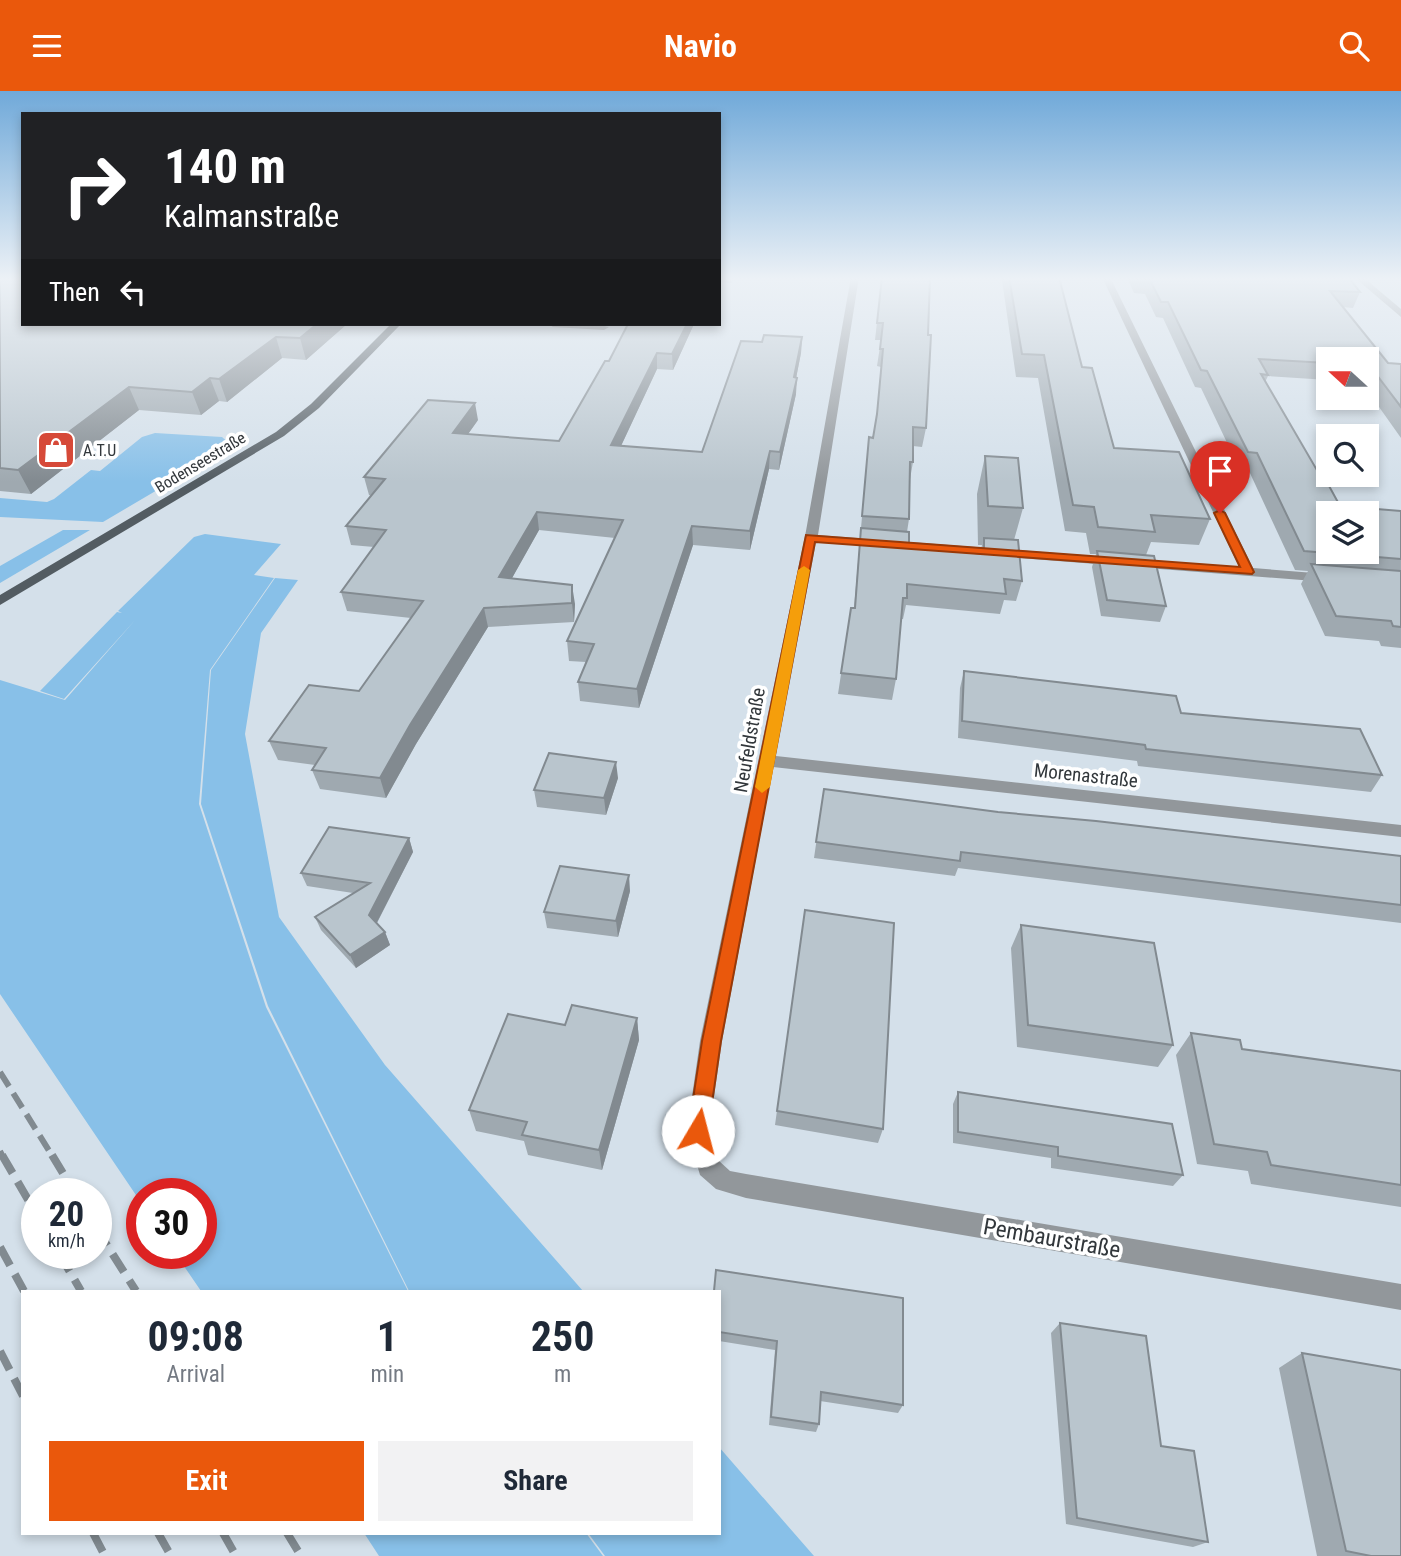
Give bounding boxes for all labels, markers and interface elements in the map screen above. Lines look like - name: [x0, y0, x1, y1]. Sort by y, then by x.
- icon: menu: [28, 27, 66, 65]
- text: Navio: [664, 27, 737, 65]
- icon: search: [1335, 27, 1373, 65]
- text: 140 m: [164, 138, 286, 195]
- icon: right: [49, 140, 140, 231]
- text: Kalmanstraße: [164, 197, 339, 235]
- icon: left: [114, 273, 152, 311]
- text: Then: [49, 277, 100, 307]
- north arrow: [1316, 347, 1379, 409]
- map controls: [1316, 347, 1379, 564]
- button: search: [1316, 424, 1379, 487]
- street label: Bodenseestraße: [151, 428, 249, 497]
- shop icon: A.T.U: [35, 429, 77, 471]
- place label: A.T.U: [83, 441, 116, 460]
- pin: [1190, 441, 1250, 513]
- icon: arrive: [1201, 452, 1239, 490]
- button: layers: [1316, 501, 1379, 564]
- street label: Neufeldstraße: [729, 686, 770, 794]
- street label: Morenastraße: [1033, 759, 1139, 792]
- position arrow: [661, 1094, 735, 1168]
- speed limit sign: 30: [126, 1178, 217, 1269]
- text: 20: [49, 1194, 84, 1235]
- street label: Pembaurstraße: [981, 1213, 1123, 1264]
- text: km/h: [48, 1230, 85, 1251]
- text: 09:08: [148, 1312, 244, 1361]
- text: 1: [377, 1312, 398, 1361]
- text: 250: [531, 1312, 594, 1361]
- text: Arrival: [166, 1361, 225, 1388]
- text: min: [370, 1361, 404, 1388]
- text: m: [554, 1361, 571, 1388]
- button: Exit: [49, 1441, 364, 1521]
- button: Share: [378, 1441, 693, 1521]

